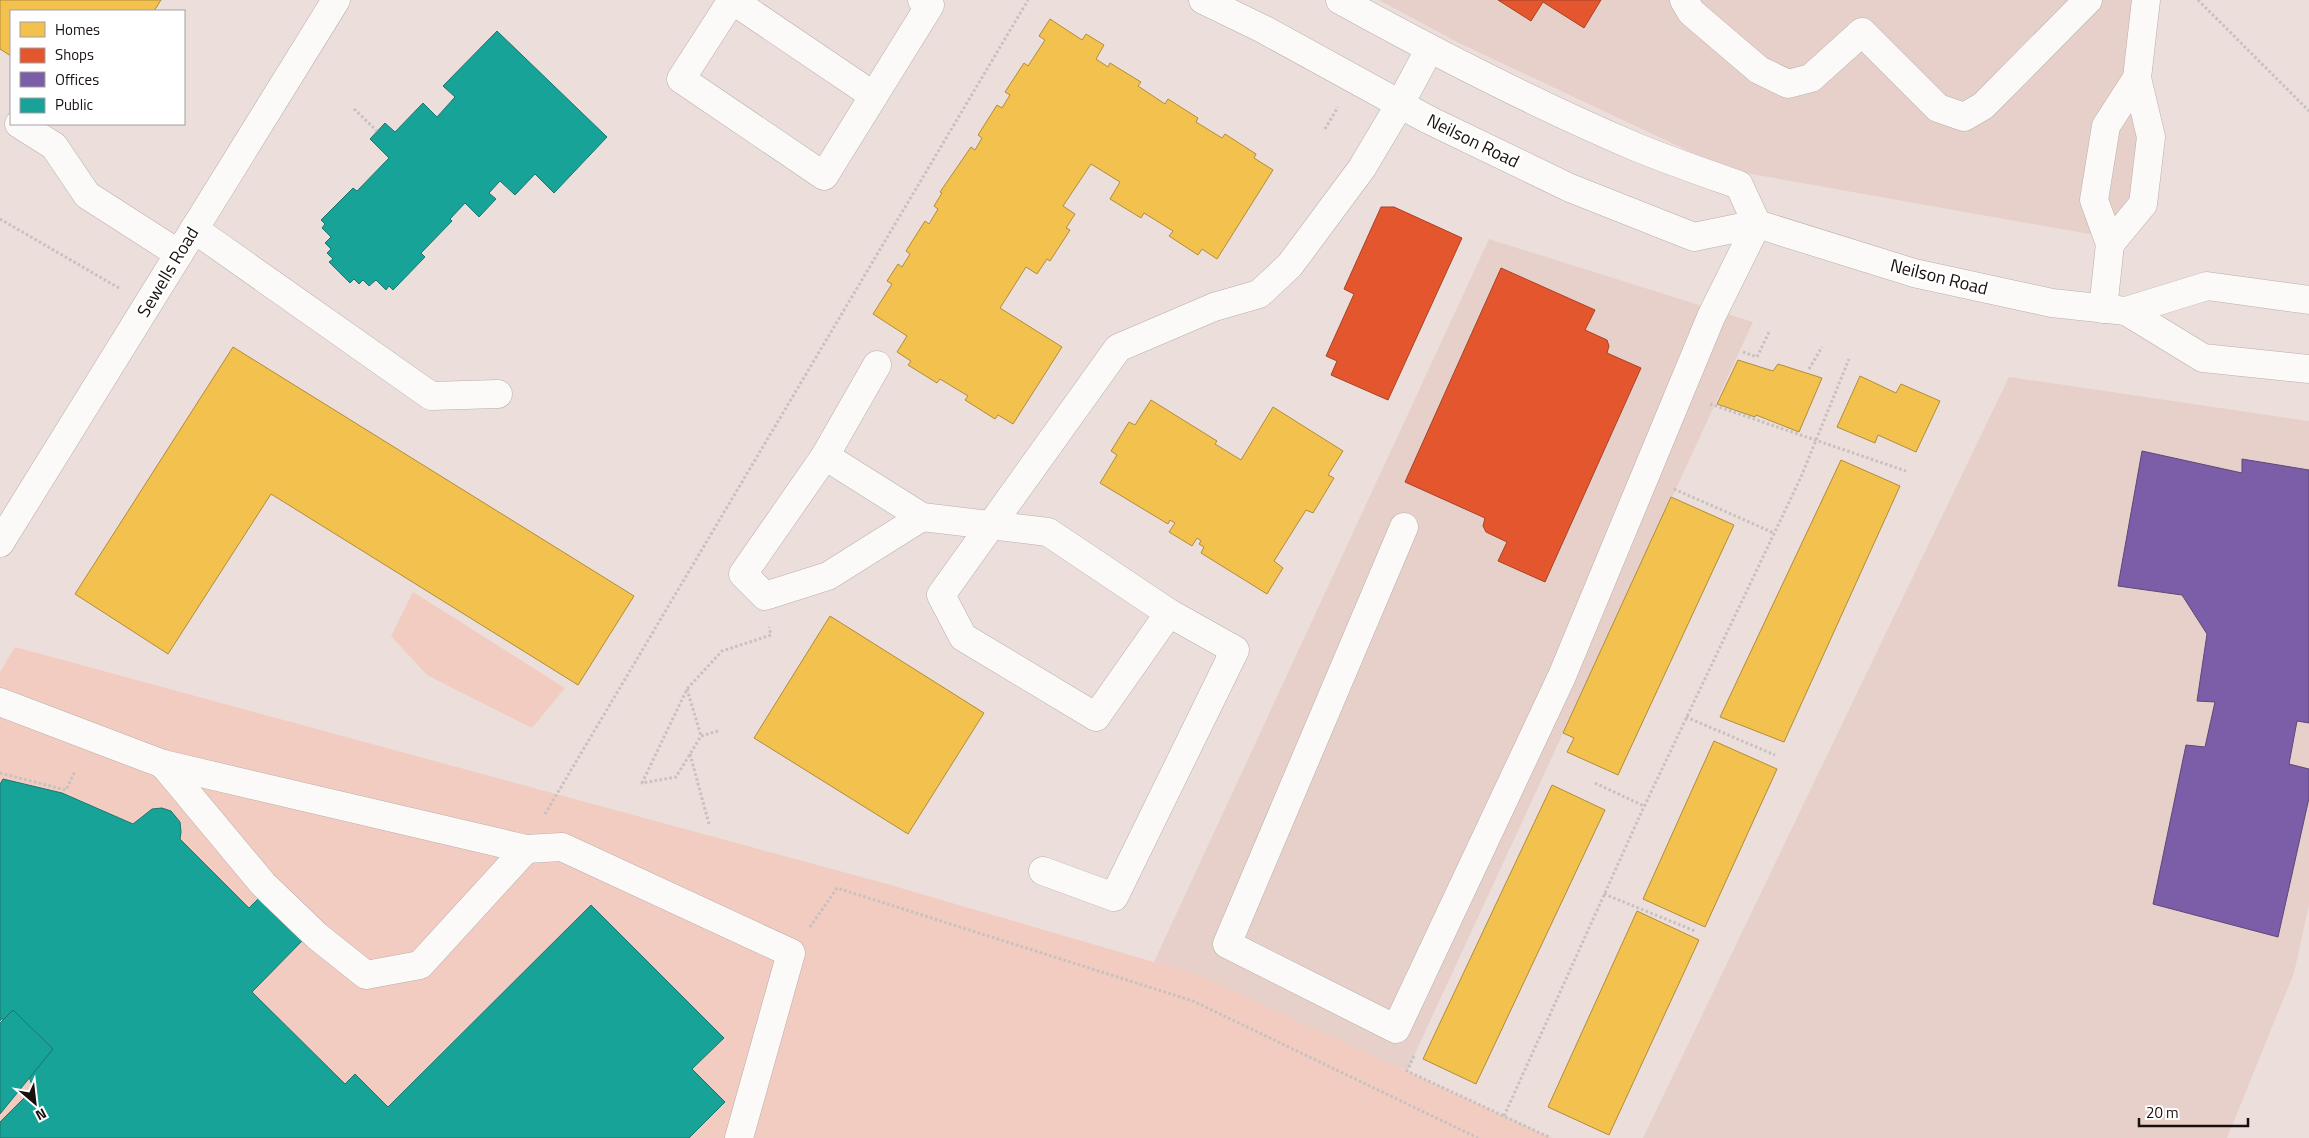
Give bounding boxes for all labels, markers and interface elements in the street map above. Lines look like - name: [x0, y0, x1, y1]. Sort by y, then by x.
- legend: [10, 10, 185, 125]
- text: Homes: [55, 18, 100, 41]
- text: Shops: [55, 43, 94, 66]
- text: Offices: [55, 68, 99, 91]
- text: Public: [55, 93, 93, 116]
- street label: Neilson Road: [1422, 107, 1524, 175]
- street label: Sewells Road: [130, 221, 205, 322]
- street label: Neilson Road: [1887, 251, 1991, 302]
- north arrow: [10, 1078, 60, 1128]
- scale bar: [2139, 1096, 2248, 1128]
- text: 20 m: [2146, 1101, 2179, 1124]
- text: N: [32, 1103, 51, 1126]

